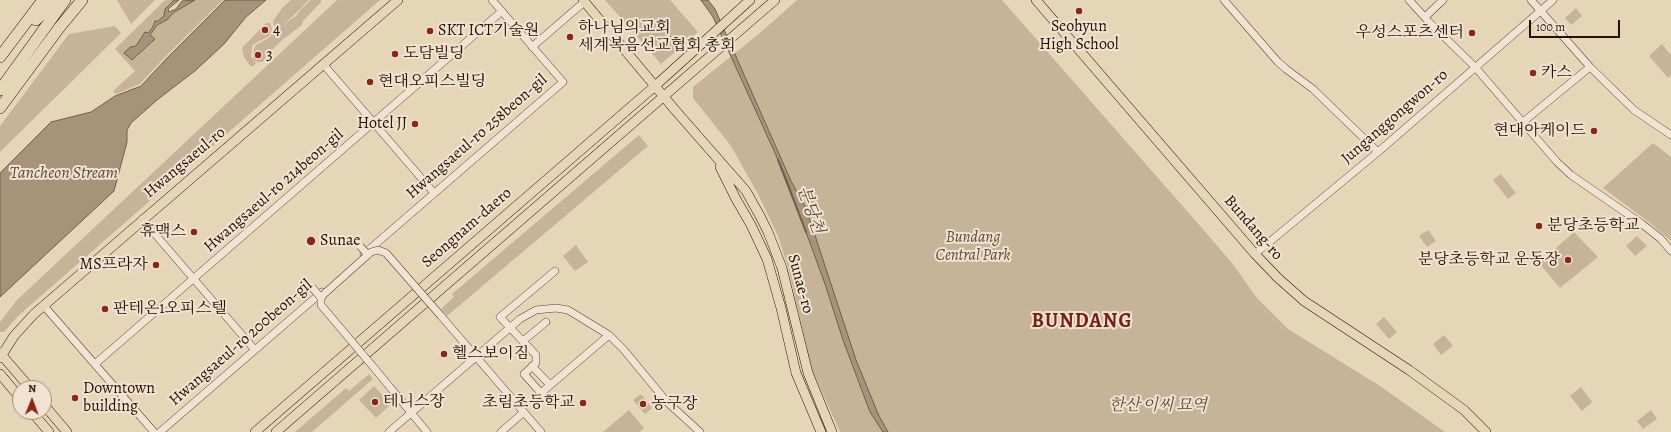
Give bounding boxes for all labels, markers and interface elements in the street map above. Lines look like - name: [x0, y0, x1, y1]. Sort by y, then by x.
- marker: Seohyun High School: [1074, 6, 1084, 16]
- scale bar: [1531, 12, 1622, 38]
- place label: Seohyun High School: [1039, 17, 1119, 55]
- place label: 하나님의교회 세계복음선교협회 총회: [578, 18, 736, 56]
- text: 100 m: [1536, 19, 1565, 35]
- place label: 4: [273, 20, 280, 40]
- place label: SKT ICT기술원: [438, 21, 539, 41]
- place label: 우성스포츠센터: [1356, 23, 1464, 43]
- marker: 4: [260, 25, 270, 35]
- marker: SKT ICT기술원: [425, 26, 435, 36]
- marker: 우성스포츠센터: [1467, 28, 1477, 38]
- marker: 하나님의교회 세계복음선교협회 총회: [565, 32, 575, 42]
- place label: 도담빌딩: [403, 44, 465, 64]
- place label: 3: [266, 45, 273, 65]
- marker: 도담빌딩: [390, 49, 400, 59]
- marker: 3: [253, 50, 263, 60]
- place label: 카스: [1541, 63, 1572, 83]
- street label: Junganggongwon-ro: [1338, 66, 1452, 168]
- marker: 카스: [1528, 68, 1538, 78]
- street label: Hwangsaeul-ro 258beon-gil: [403, 71, 551, 203]
- place label: 현대오피스빌딩: [378, 72, 486, 92]
- marker: 현대오피스빌딩: [365, 77, 375, 87]
- place label: Hotel JJ: [357, 114, 407, 134]
- marker: Hotel JJ: [410, 119, 420, 129]
- place label: 현대아케이드: [1493, 121, 1586, 141]
- street label: Hwangsaeul-ro: [140, 123, 230, 203]
- street label: Hwangsaeul-ro 214beon-gil: [200, 125, 348, 257]
- marker: 현대아케이드: [1589, 126, 1599, 136]
- water label: Tancheon Stream: [10, 164, 118, 184]
- water label: 분당천: [792, 183, 828, 237]
- street label: Seongnam-daero: [418, 184, 516, 272]
- street label: Bundang-ro: [1220, 192, 1286, 264]
- place label: 분당초등학교: [1547, 216, 1640, 236]
- marker: 분당초등학교: [1534, 221, 1544, 231]
- place label: 휴맥스: [140, 222, 186, 242]
- marker: 휴맥스: [189, 227, 199, 237]
- park label: Bundang Central Park: [936, 228, 1010, 266]
- place label: Sunae: [320, 231, 361, 251]
- marker: Sunae: [305, 235, 317, 247]
- place label: 분당초등학교 운동장: [1418, 250, 1560, 270]
- street label: Sunae-ro: [783, 252, 817, 316]
- place label: MS프라자: [80, 255, 148, 275]
- marker: 분당초등학교 운동장: [1563, 255, 1573, 265]
- marker: MS프라자: [151, 260, 161, 270]
- street label: Hwangsaeul-ro 200beon-gil: [166, 276, 316, 410]
- place label: 판테온1오피스텔: [113, 299, 227, 319]
- marker: 판테온1오피스텔: [100, 304, 110, 314]
- district label: BUNDANG: [1032, 310, 1132, 334]
- place label: 헬스보이짐: [452, 344, 529, 364]
- marker: 헬스보이짐: [439, 349, 449, 359]
- place label: Downtown building: [83, 379, 155, 417]
- north arrow: [12, 380, 52, 420]
- text: N: [28, 381, 36, 396]
- place label: 테니스장: [383, 392, 445, 412]
- marker: Downtown building: [70, 393, 80, 403]
- place label: 초림초등학교: [482, 393, 575, 413]
- place label: 농구장: [651, 394, 697, 414]
- park label: 한산 이씨 묘역: [1109, 396, 1207, 416]
- marker: 테니스장: [370, 397, 380, 407]
- marker: 초림초등학교: [578, 398, 588, 408]
- marker: 농구장: [638, 399, 648, 409]

